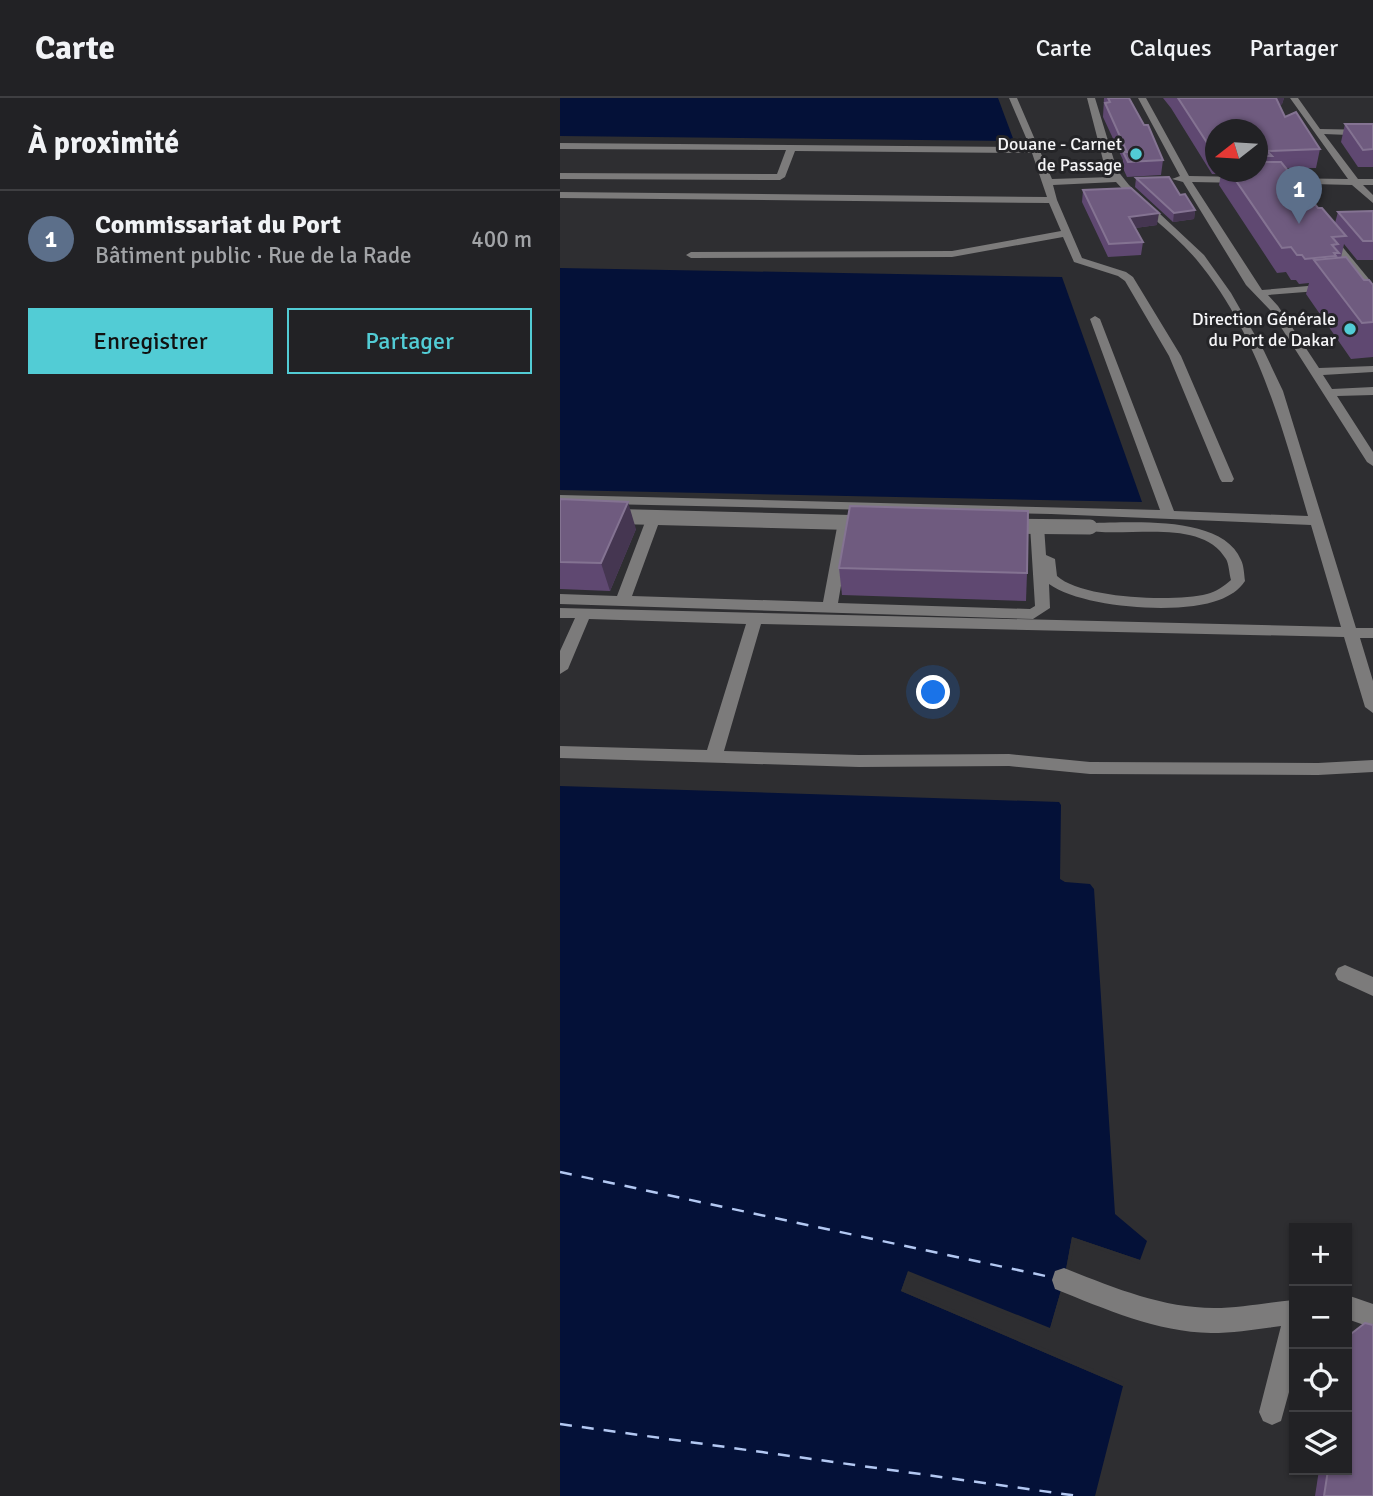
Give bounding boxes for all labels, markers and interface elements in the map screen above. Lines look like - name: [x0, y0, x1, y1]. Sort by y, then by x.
- text: Carte: [35, 28, 115, 69]
- text: Carte: [1036, 33, 1092, 63]
- text: Calques: [1130, 33, 1211, 63]
- text: Partager: [1249, 33, 1338, 63]
- north arrow: [1205, 119, 1268, 182]
- text: À proximité: [28, 125, 179, 162]
- place label: Douane - Carnet de Passage: [997, 133, 1122, 176]
- marker: Douane - Carnet de Passage: [1128, 146, 1144, 162]
- pin: 1: [1276, 166, 1322, 224]
- text: Commissariat du Port: [95, 209, 341, 241]
- text: 1: [45, 225, 57, 254]
- text: 400 m: [471, 225, 532, 254]
- text: Bâtiment public · Rue de la Rade: [95, 241, 412, 270]
- button: Enregistrer: [28, 308, 273, 374]
- button: Partager: [287, 308, 532, 374]
- place label: Direction Générale du Port de Dakar: [1192, 308, 1336, 351]
- marker: Direction Générale du Port de Dakar: [1342, 321, 1358, 337]
- your location: [916, 675, 950, 709]
- map controls: [1289, 1223, 1352, 1475]
- button: +: [1289, 1223, 1352, 1286]
- button: −: [1289, 1286, 1352, 1349]
- button: locate: [1289, 1349, 1352, 1412]
- button: layers: [1289, 1412, 1352, 1475]

